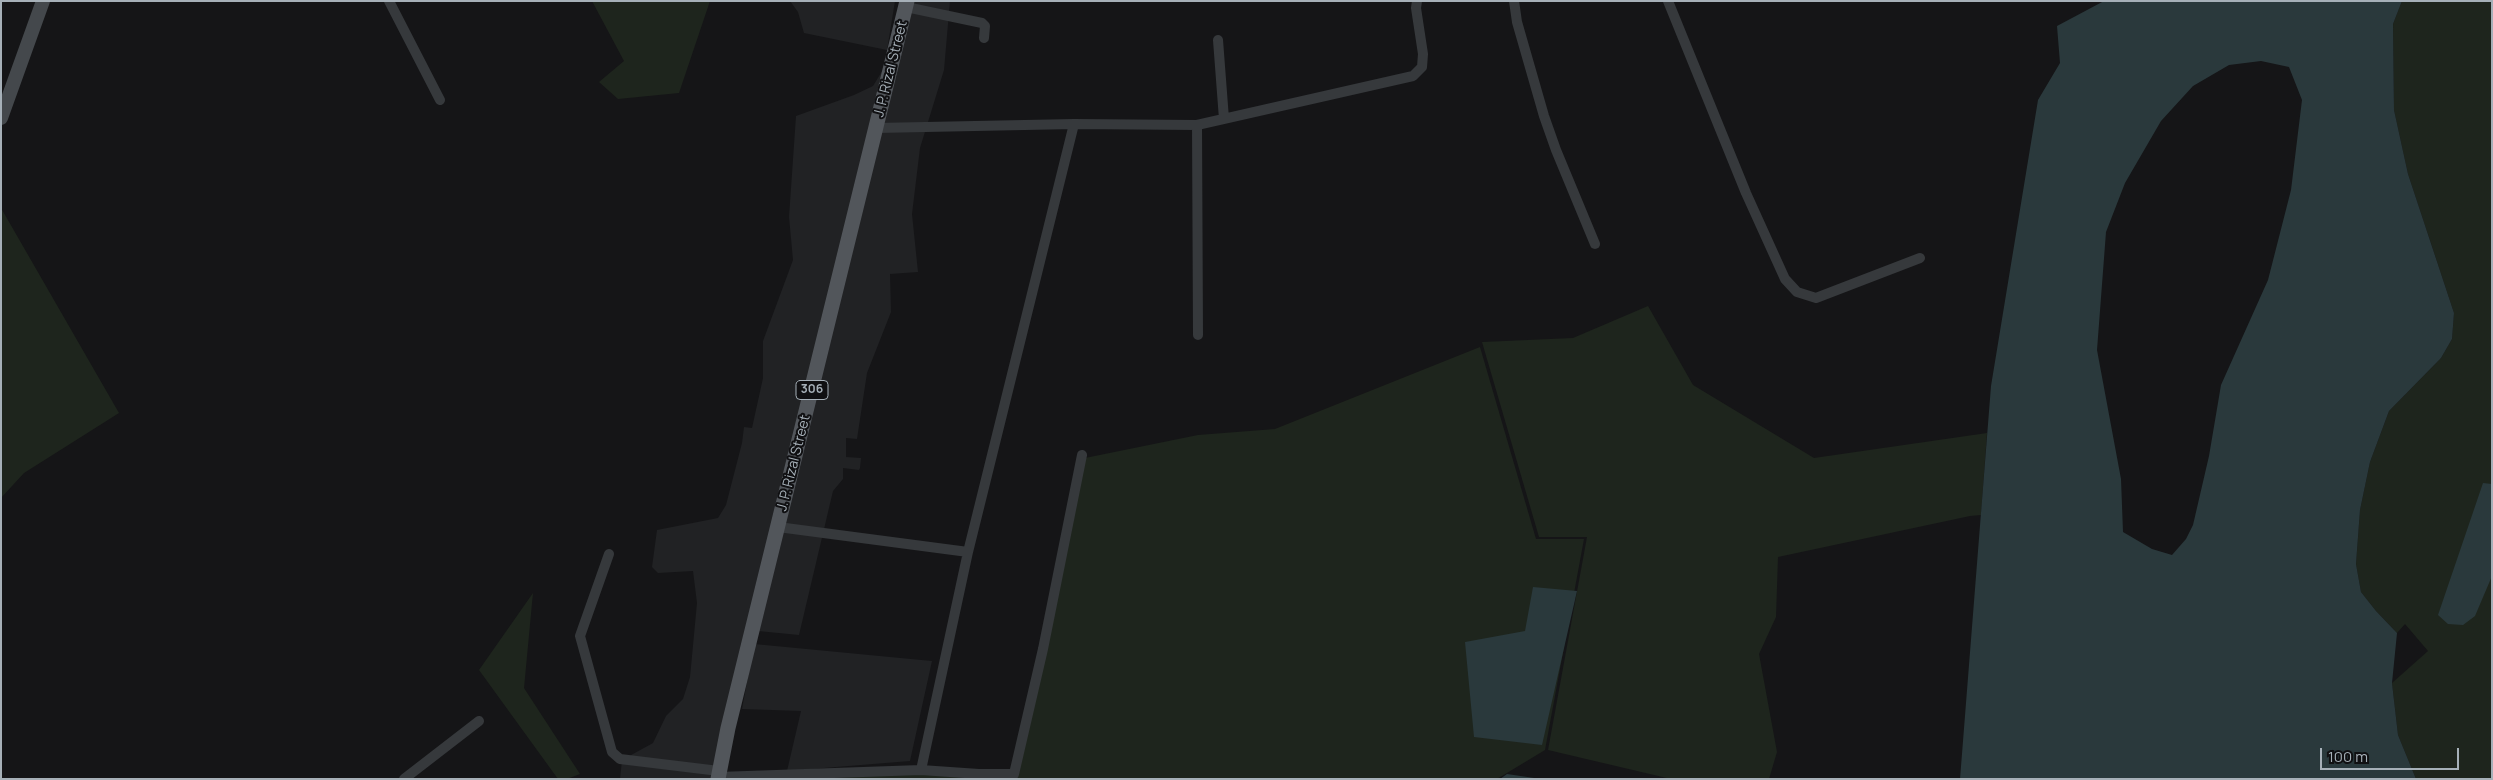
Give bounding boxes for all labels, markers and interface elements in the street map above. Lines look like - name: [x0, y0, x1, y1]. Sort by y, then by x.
- street label: J. P. Rizal Street: [871, 19, 911, 119]
- road number: 306: [796, 380, 828, 400]
- street label: J. P. Rizal Street: [774, 413, 814, 513]
- scale bar: [2323, 738, 2462, 770]
- text: 100 m: [2328, 746, 2368, 767]

